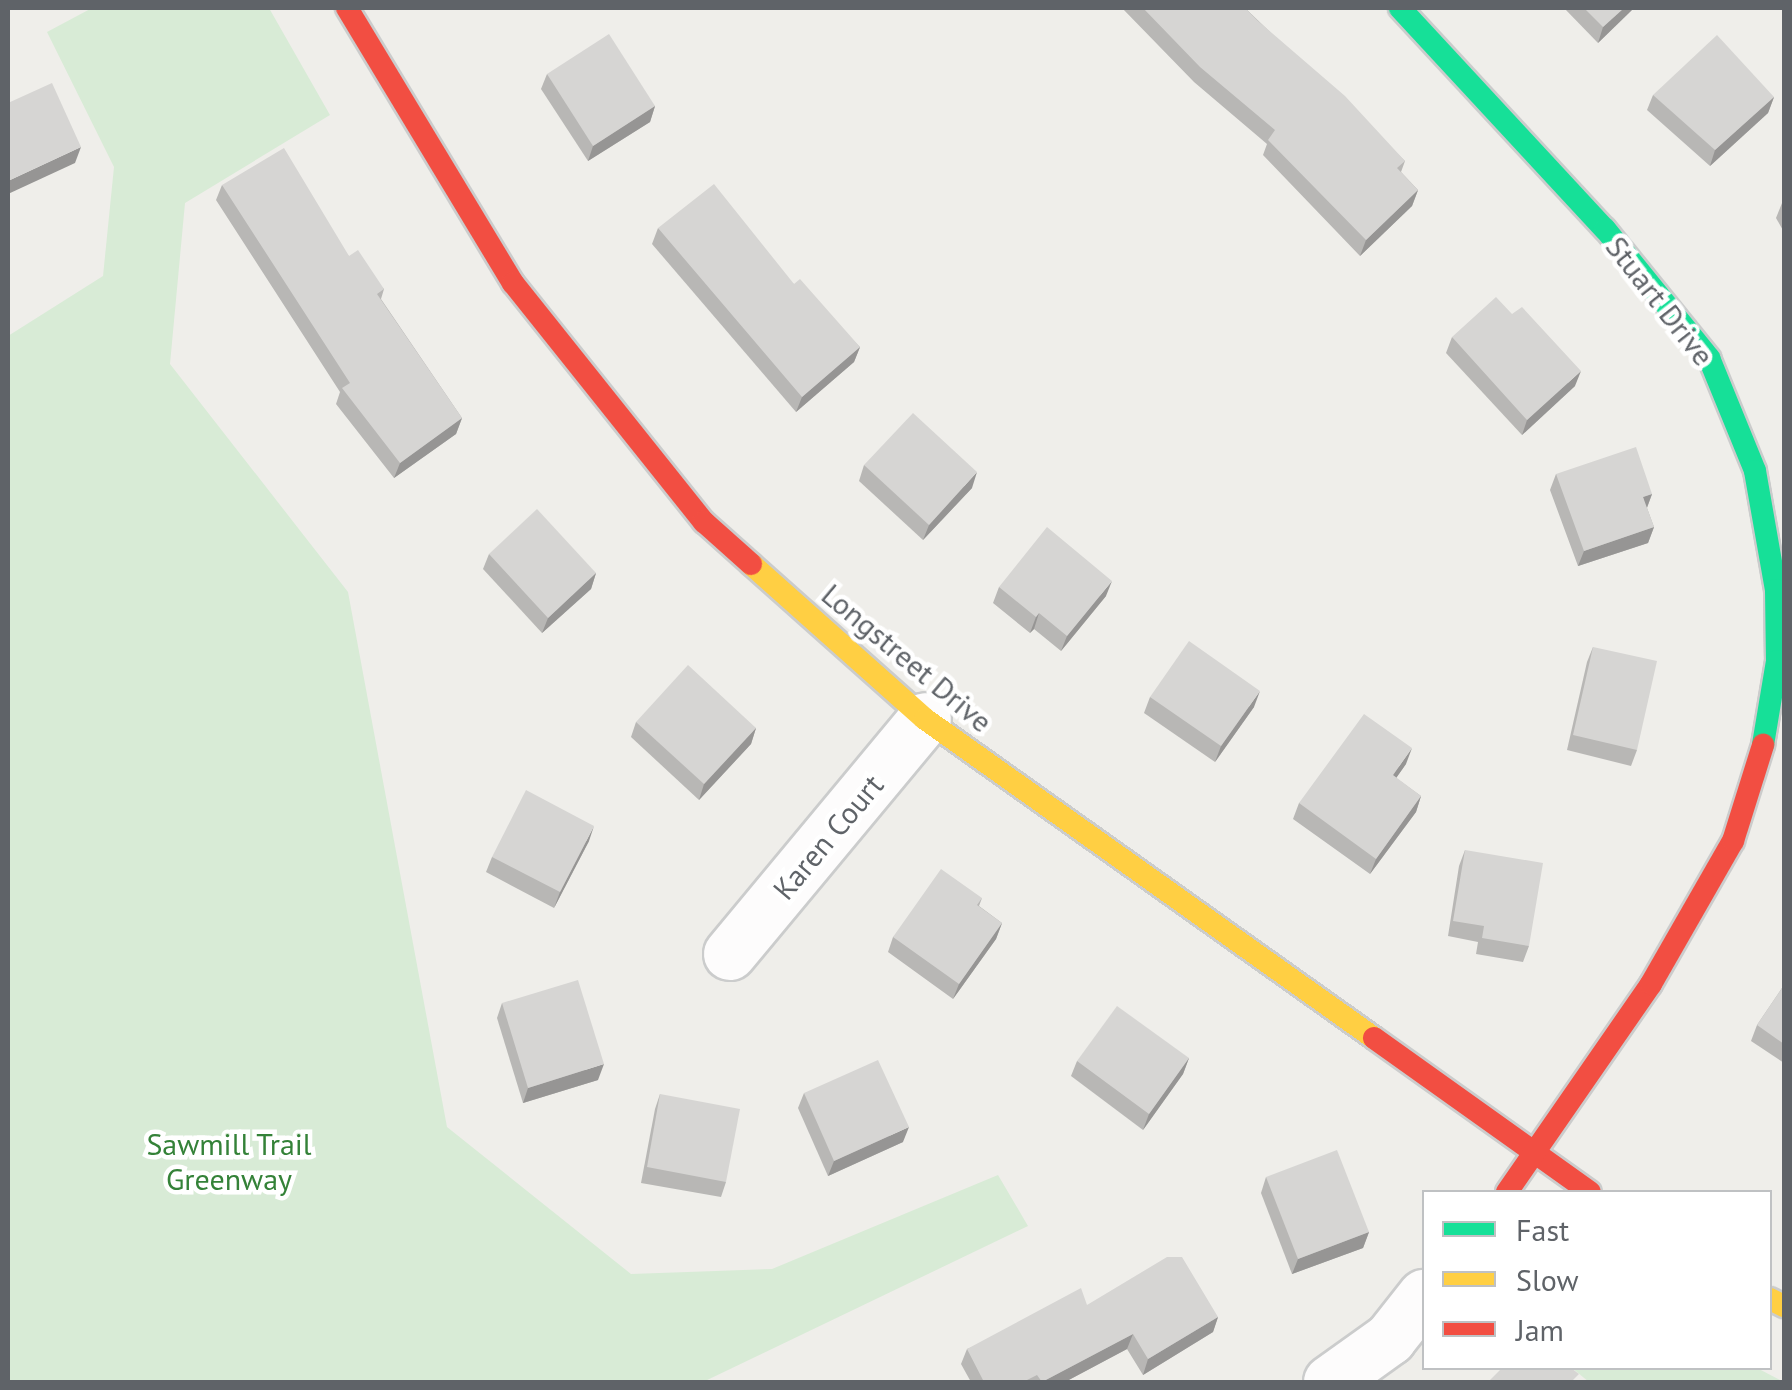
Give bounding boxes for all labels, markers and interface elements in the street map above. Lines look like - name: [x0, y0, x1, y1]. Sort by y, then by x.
- street label: Stuart Drive: [1599, 229, 1721, 373]
- street label: Longstreet Drive: [815, 576, 999, 740]
- street label: Karen Court: [765, 767, 891, 907]
- park label: Sawmill Trail Greenway: [146, 1126, 312, 1196]
- legend: [1422, 1190, 1772, 1370]
- text: Fast: [1516, 1210, 1569, 1249]
- text: Slow: [1516, 1260, 1579, 1299]
- text: Jam: [1516, 1310, 1564, 1349]

